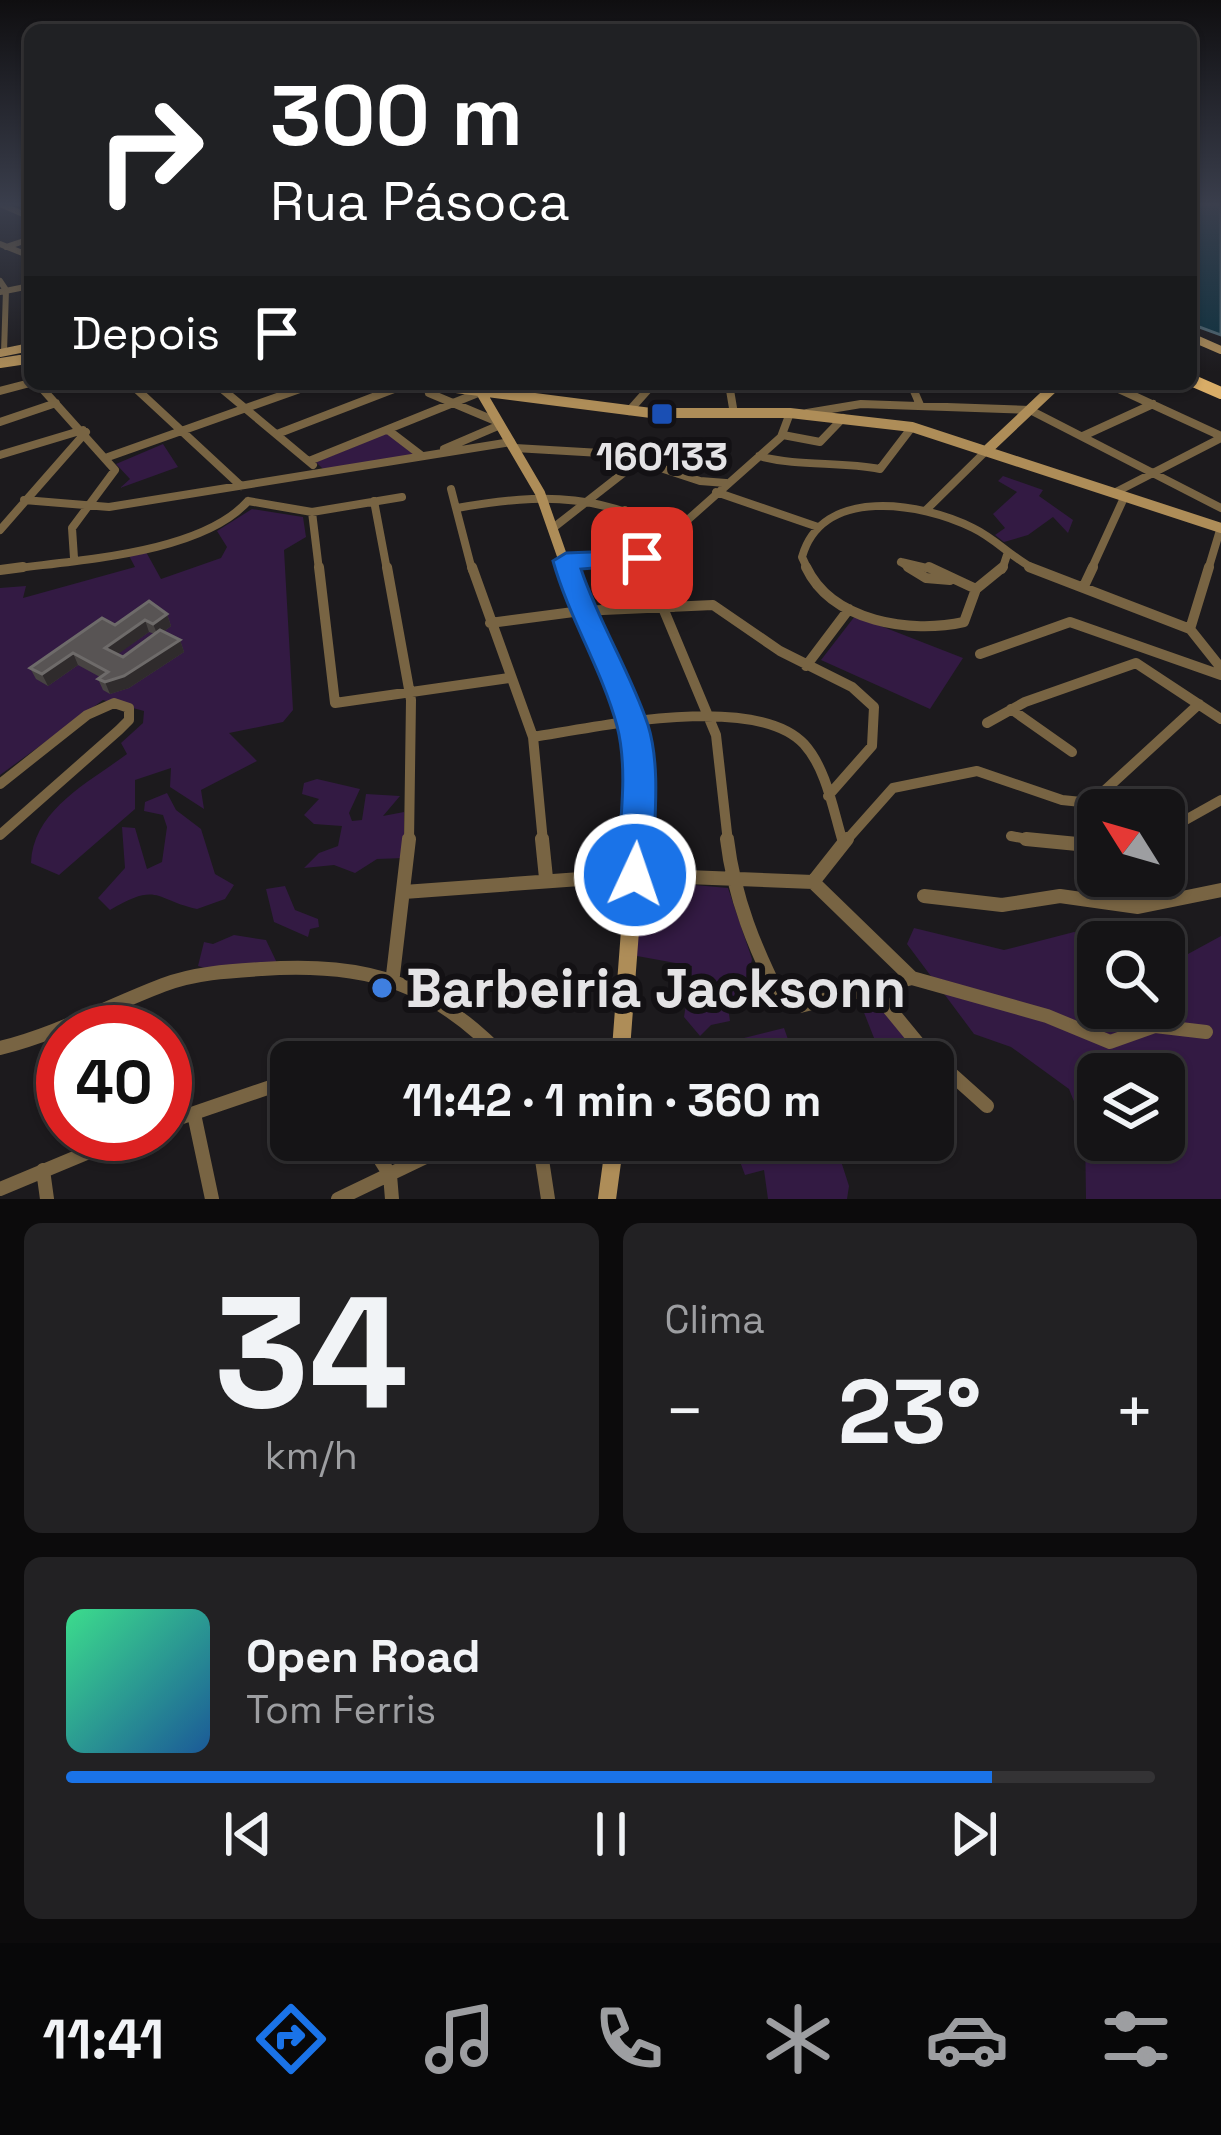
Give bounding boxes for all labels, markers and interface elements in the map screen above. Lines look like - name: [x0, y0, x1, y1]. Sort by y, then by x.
- text: 300 m: [270, 62, 523, 170]
- icon: right: [72, 72, 228, 228]
- text: Rua Pásoca: [270, 167, 570, 236]
- icon: arrive: [244, 300, 310, 366]
- text: Depois: [72, 305, 220, 362]
- marker: 160133: [649, 401, 675, 427]
- place label: 160133: [596, 432, 728, 481]
- pin: [591, 507, 693, 609]
- icon: arrive: [609, 525, 675, 591]
- north arrow: [1077, 789, 1185, 897]
- map controls: [1077, 789, 1185, 1161]
- position arrow: [572, 812, 698, 938]
- button: search: [1077, 921, 1185, 1029]
- place label: Barbeiria Jacksonn: [406, 954, 906, 1023]
- marker: Barbeiria Jacksonn: [369, 975, 395, 1001]
- speed limit sign: 40: [36, 1005, 192, 1161]
- button: layers: [1077, 1053, 1185, 1161]
- text: 11:42 · 1 min · 360 m: [403, 1072, 821, 1129]
- text: 34: [214, 1253, 408, 1453]
- text: Clima: [665, 1295, 765, 1344]
- text: 23°: [838, 1354, 982, 1469]
- text: −: [665, 1369, 705, 1453]
- text: +: [1114, 1369, 1155, 1453]
- text: km/h: [265, 1431, 358, 1480]
- text: Open Road: [246, 1628, 481, 1685]
- text: Tom Ferris: [246, 1685, 436, 1734]
- icon: previous: [215, 1801, 281, 1867]
- icon: pause: [578, 1801, 644, 1867]
- icon: next: [941, 1801, 1007, 1867]
- icon: directions: [249, 1997, 333, 2081]
- icon: music: [418, 1997, 502, 2081]
- icon: phone: [587, 1997, 671, 2081]
- icon: climate: [756, 1997, 840, 2081]
- icon: car: [925, 1997, 1009, 2081]
- icon: filters: [1094, 1997, 1178, 2081]
- text: 11:41: [43, 2005, 164, 2074]

